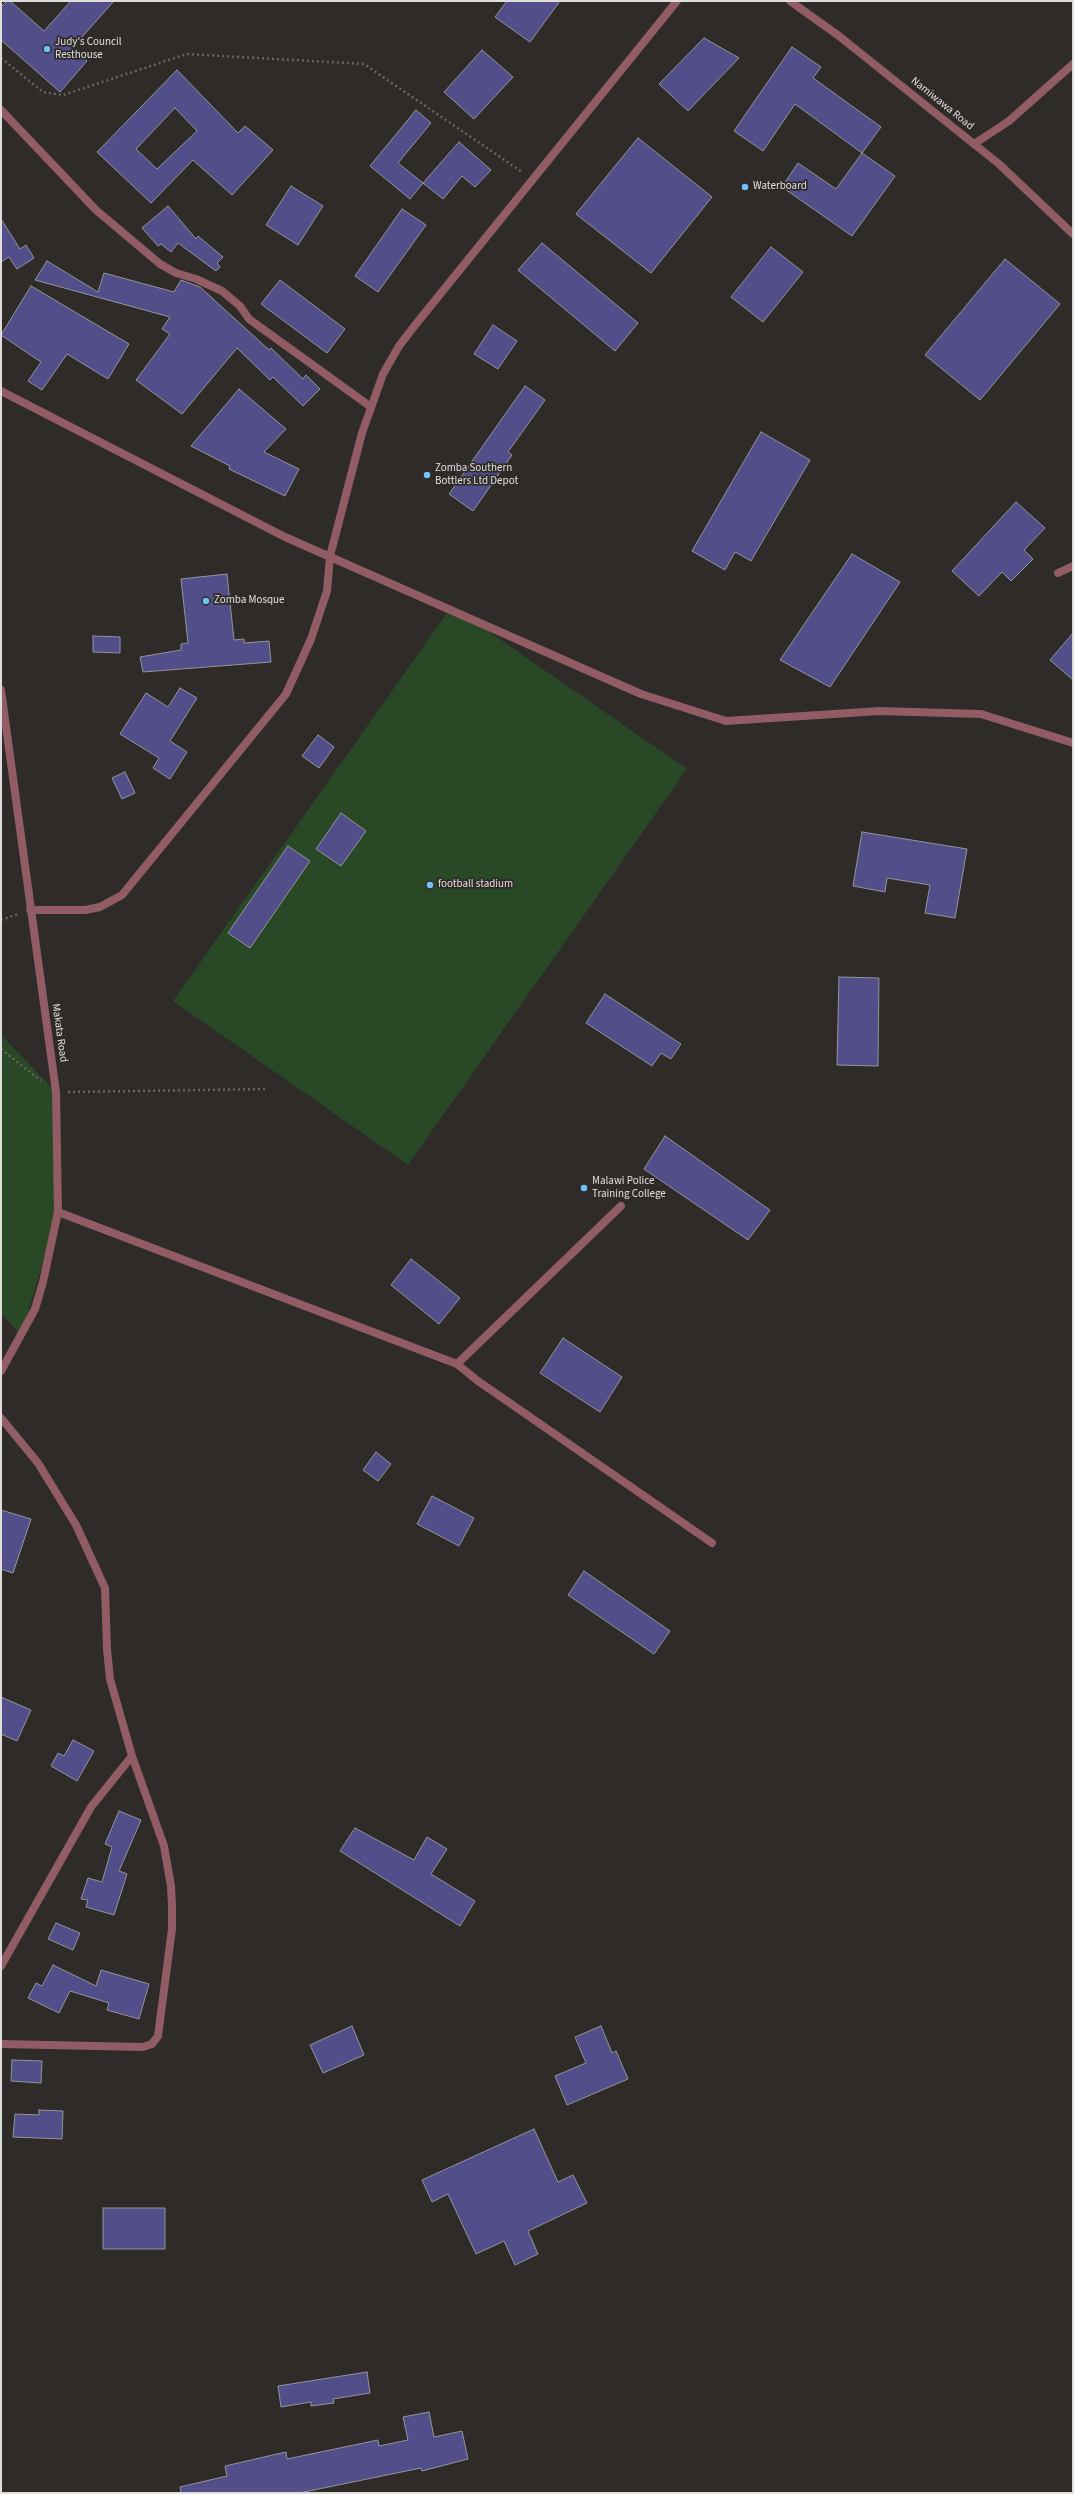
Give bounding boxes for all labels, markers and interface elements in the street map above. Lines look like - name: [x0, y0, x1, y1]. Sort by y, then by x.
- place label: Judy's Council Resthouse: [55, 36, 122, 62]
- marker: Judy's Council Resthouse: [42, 44, 52, 54]
- street label: Namiwawa Road: [908, 75, 976, 133]
- place label: Waterboard: [753, 180, 807, 194]
- marker: Waterboard: [740, 182, 750, 192]
- place label: Zomba Southern Bottlers Ltd Depot: [435, 462, 518, 488]
- marker: Zomba Southern Bottlers Ltd Depot: [422, 470, 432, 480]
- place label: Zomba Mosque: [214, 594, 285, 608]
- marker: Zomba Mosque: [201, 596, 211, 606]
- place label: football stadium: [438, 878, 513, 892]
- marker: football stadium: [425, 880, 435, 890]
- street label: Makata Road: [48, 1003, 70, 1063]
- place label: Malawi Police Training College: [592, 1175, 666, 1201]
- marker: Malawi Police Training College: [579, 1183, 589, 1193]

